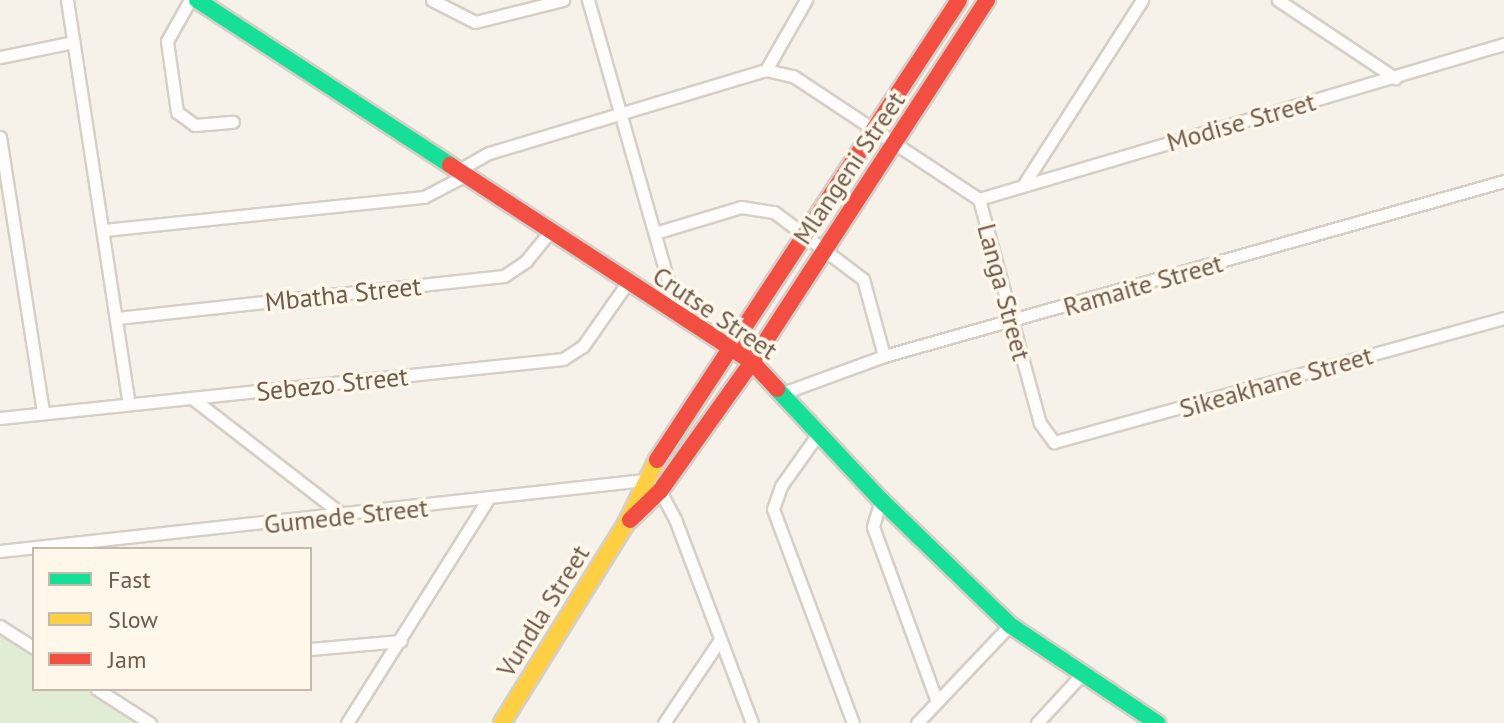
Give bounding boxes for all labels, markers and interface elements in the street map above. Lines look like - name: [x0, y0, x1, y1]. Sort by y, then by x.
- street label: Mlangeni Street: [787, 86, 911, 250]
- street label: Modise Street: [1163, 86, 1319, 158]
- street label: Langa Street: [971, 220, 1037, 364]
- street label: Ramaite Street: [1060, 247, 1226, 323]
- street label: Crutse Street: [647, 260, 783, 366]
- street label: Mbatha Street: [263, 270, 423, 318]
- street label: Sikeakhane Street: [1176, 340, 1376, 424]
- street label: Sebezo Street: [255, 361, 409, 407]
- street label: Gumede Street: [262, 492, 430, 540]
- street label: Vundla Street: [490, 539, 596, 683]
- legend: [32, 547, 312, 691]
- text: Fast: [108, 564, 151, 595]
- text: Slow: [108, 604, 158, 635]
- text: Jam: [108, 644, 146, 675]

